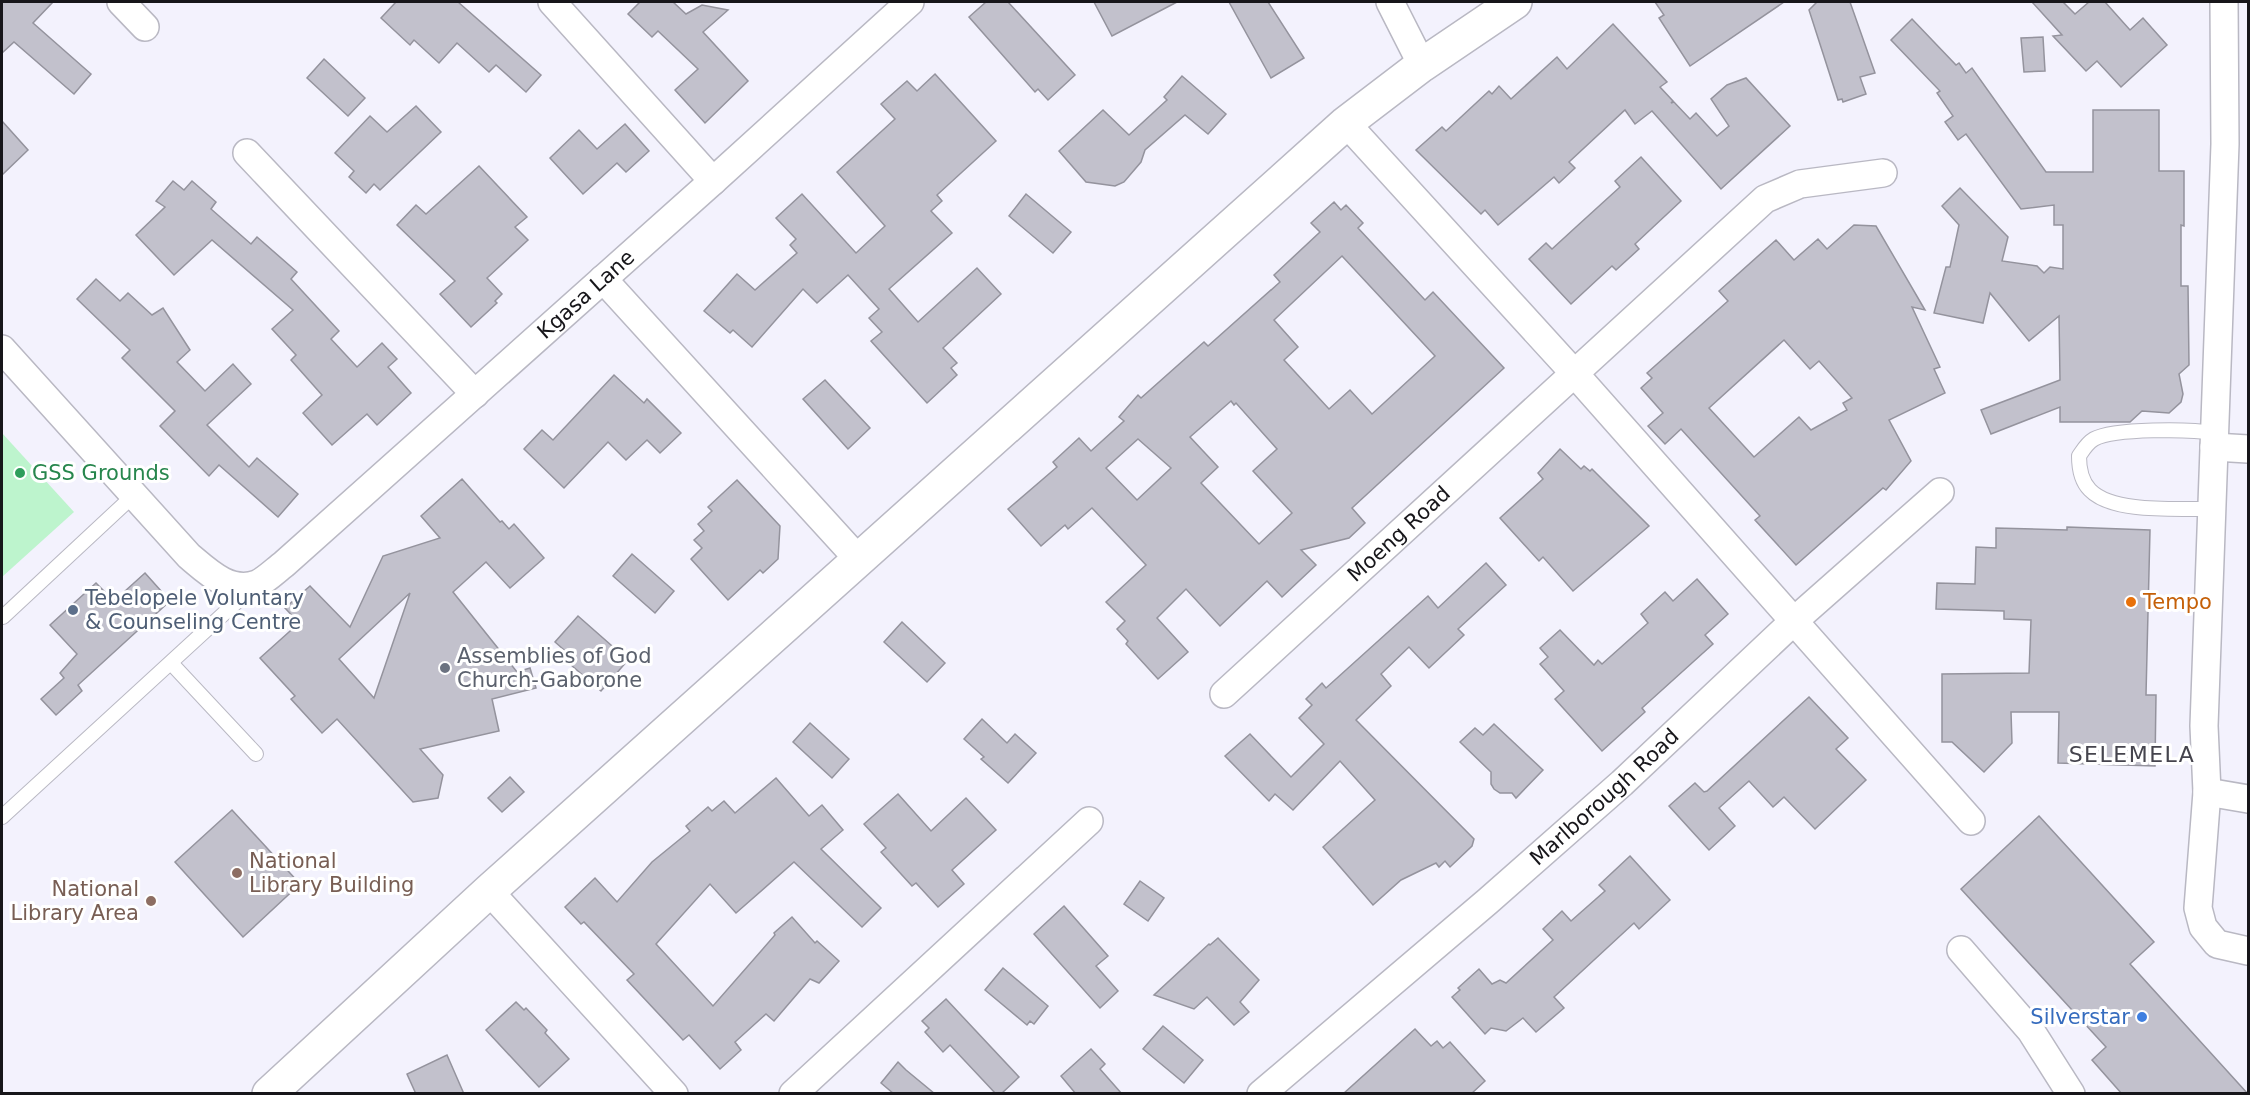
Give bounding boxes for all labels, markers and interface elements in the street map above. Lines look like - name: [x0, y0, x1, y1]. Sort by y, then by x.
- street label: Kgasa Lane: [533, 245, 639, 344]
- place label: GSS Grounds: [32, 461, 170, 485]
- marker: GSS Grounds: [13, 466, 27, 480]
- street label: Moeng Road: [1343, 481, 1455, 587]
- place label: Tebelopele Voluntary & Counseling Centre: [84, 586, 304, 634]
- place label: Tempo: [2142, 590, 2212, 614]
- marker: Tempo: [2124, 595, 2138, 609]
- marker: Tebelopele Voluntary & Counseling Centre: [66, 603, 80, 617]
- place label: Assemblies of God Church-Gaborone: [457, 644, 652, 692]
- marker: Assemblies of God Church-Gaborone: [438, 661, 452, 675]
- street label: Marlborough Road: [1525, 724, 1684, 870]
- district label: SELEMELA: [2069, 742, 2195, 767]
- place label: National Library Building: [249, 849, 414, 897]
- marker: National Library Building: [230, 866, 244, 880]
- place label: National Library Area: [11, 877, 139, 925]
- marker: National Library Area: [144, 894, 158, 908]
- place label: Silverstar: [2030, 1005, 2130, 1029]
- marker: Silverstar: [2135, 1010, 2149, 1024]

